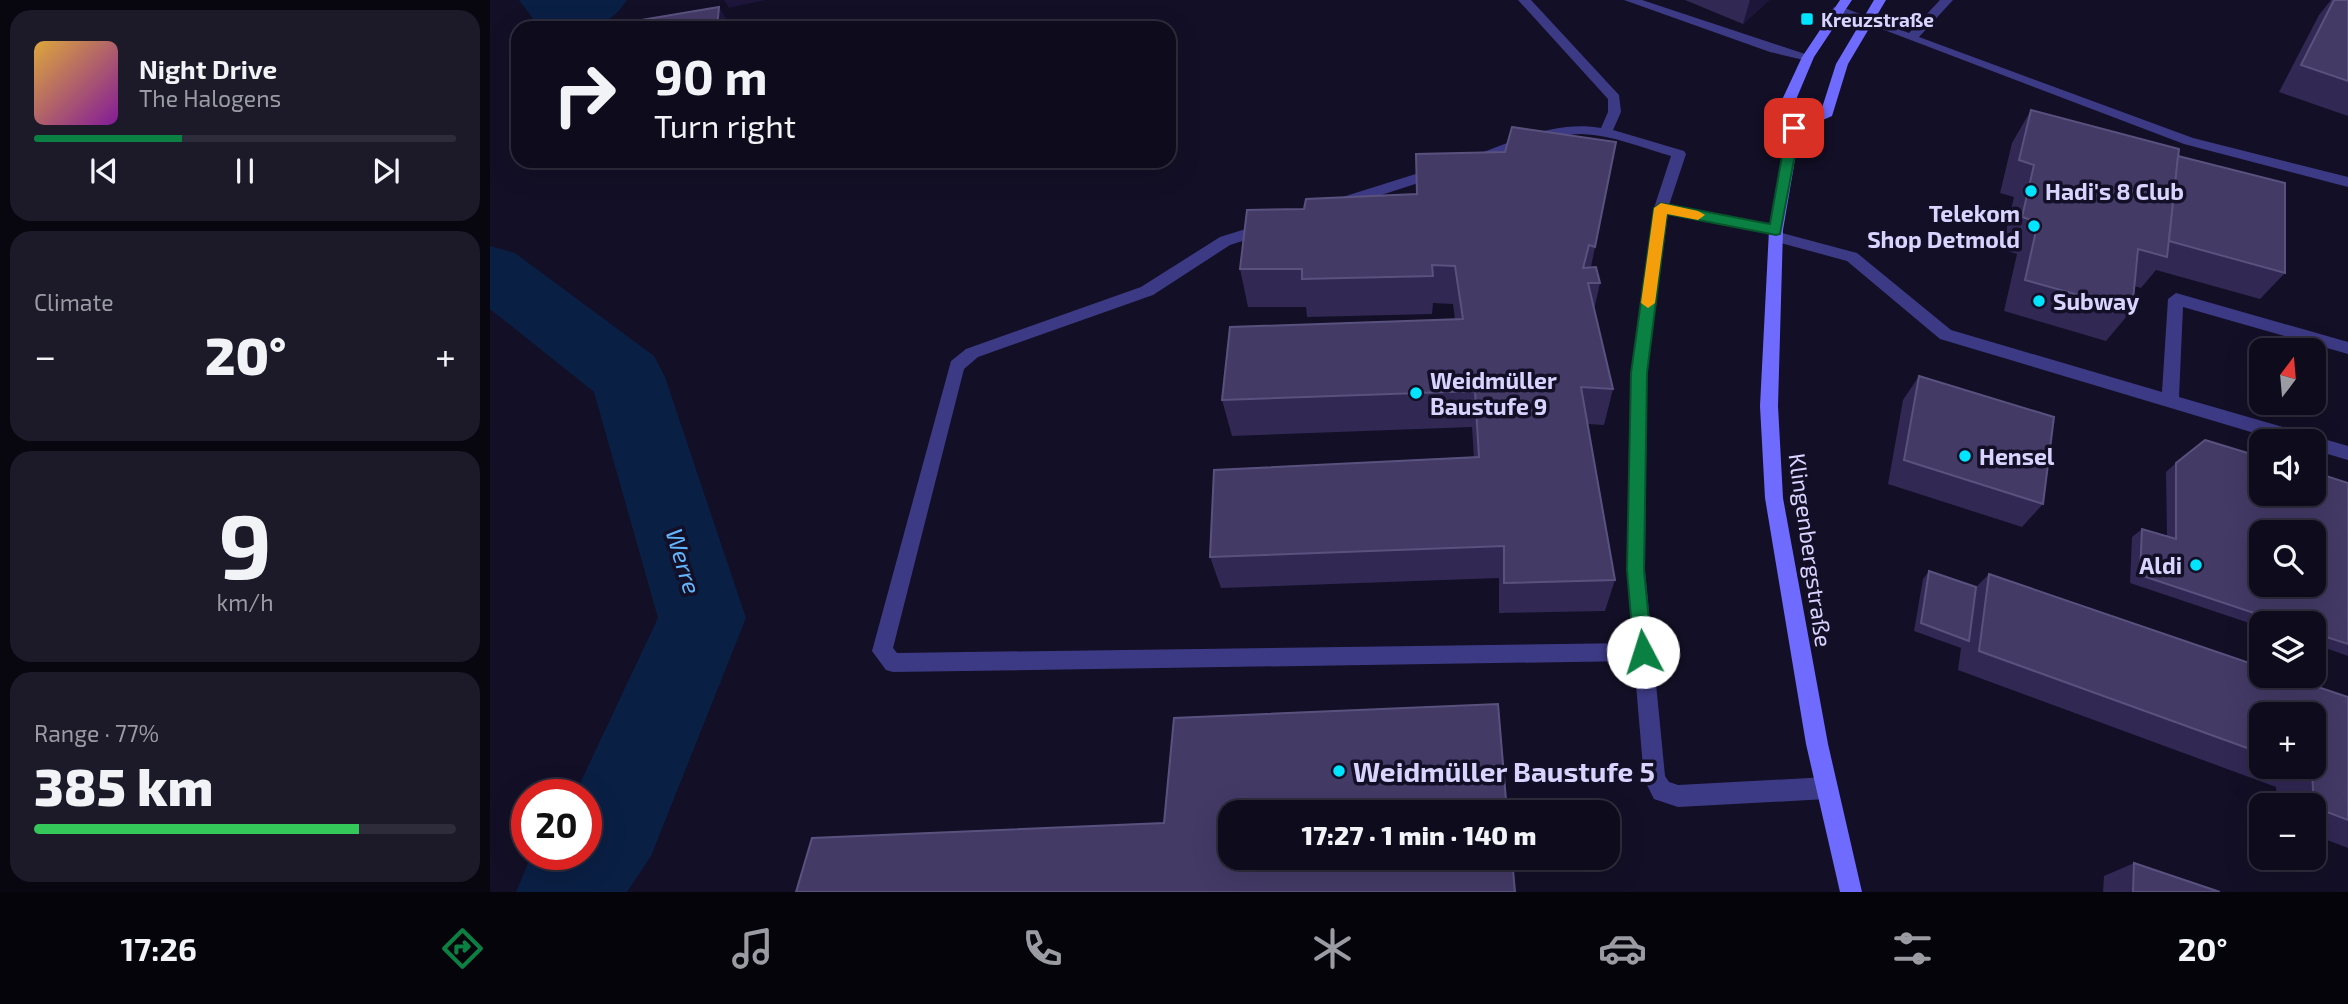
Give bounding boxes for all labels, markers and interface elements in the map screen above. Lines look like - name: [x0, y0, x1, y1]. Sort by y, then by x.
- place label: Kreuzstraße: [1821, 8, 1934, 31]
- marker: Kreuzstraße: [1799, 11, 1815, 27]
- text: 90 m: [654, 46, 768, 105]
- icon: right: [539, 49, 630, 140]
- text: Night Drive: [139, 53, 277, 84]
- text: The Halogens: [139, 84, 281, 112]
- pin: [1764, 98, 1824, 158]
- text: Turn right: [654, 106, 796, 144]
- icon: arrive: [1775, 109, 1813, 147]
- icon: previous: [85, 152, 123, 190]
- icon: pause: [226, 152, 264, 190]
- icon: next: [367, 152, 405, 190]
- place label: Hadi's 8 Club: [2045, 177, 2184, 205]
- marker: Hadi's 8 Club: [2023, 183, 2039, 199]
- place label: Telekom Shop Detmold: [1867, 199, 2020, 253]
- marker: Telekom Shop Detmold: [2026, 218, 2042, 234]
- place label: Subway: [2053, 287, 2139, 315]
- text: Climate: [34, 288, 114, 316]
- marker: Subway: [2031, 293, 2047, 309]
- text: 20°: [205, 323, 286, 385]
- text: −: [34, 332, 56, 378]
- text: +: [435, 332, 456, 378]
- north arrow: [2249, 338, 2326, 415]
- map controls: [2249, 338, 2326, 870]
- place label: Weidmüller Baustufe 9: [1430, 366, 1557, 420]
- marker: Weidmüller Baustufe 9: [1408, 385, 1424, 401]
- button: sound: [2249, 429, 2326, 506]
- place label: Hensel: [1979, 442, 2055, 470]
- marker: Hensel: [1957, 448, 1973, 464]
- street label: Klingenbergstraße: [1784, 451, 1838, 649]
- text: 9: [218, 488, 272, 597]
- button: search: [2249, 520, 2326, 597]
- water label: Werre: [660, 525, 708, 597]
- place label: Aldi: [2139, 551, 2182, 579]
- marker: Aldi: [2188, 557, 2204, 573]
- text: km/h: [216, 588, 274, 616]
- button: layers: [2249, 611, 2326, 688]
- position arrow: [1606, 615, 1680, 689]
- button: +: [2249, 702, 2326, 779]
- text: Range · 77%: [34, 719, 159, 747]
- text: 385 km: [34, 754, 213, 816]
- place label: Weidmüller Baustufe 5: [1353, 754, 1655, 788]
- marker: Weidmüller Baustufe 5: [1331, 763, 1347, 779]
- speed limit sign: 20: [511, 779, 602, 870]
- button: −: [2249, 793, 2326, 870]
- text: 17:27 · 1 min · 140 m: [1301, 819, 1537, 850]
- icon: directions: [438, 924, 487, 973]
- icon: music: [728, 924, 777, 973]
- icon: phone: [1018, 924, 1067, 973]
- icon: climate: [1308, 924, 1357, 973]
- icon: car: [1598, 924, 1647, 973]
- icon: filters: [1888, 924, 1937, 973]
- text: 17:26: [120, 929, 197, 967]
- text: 20°: [2178, 929, 2227, 967]

